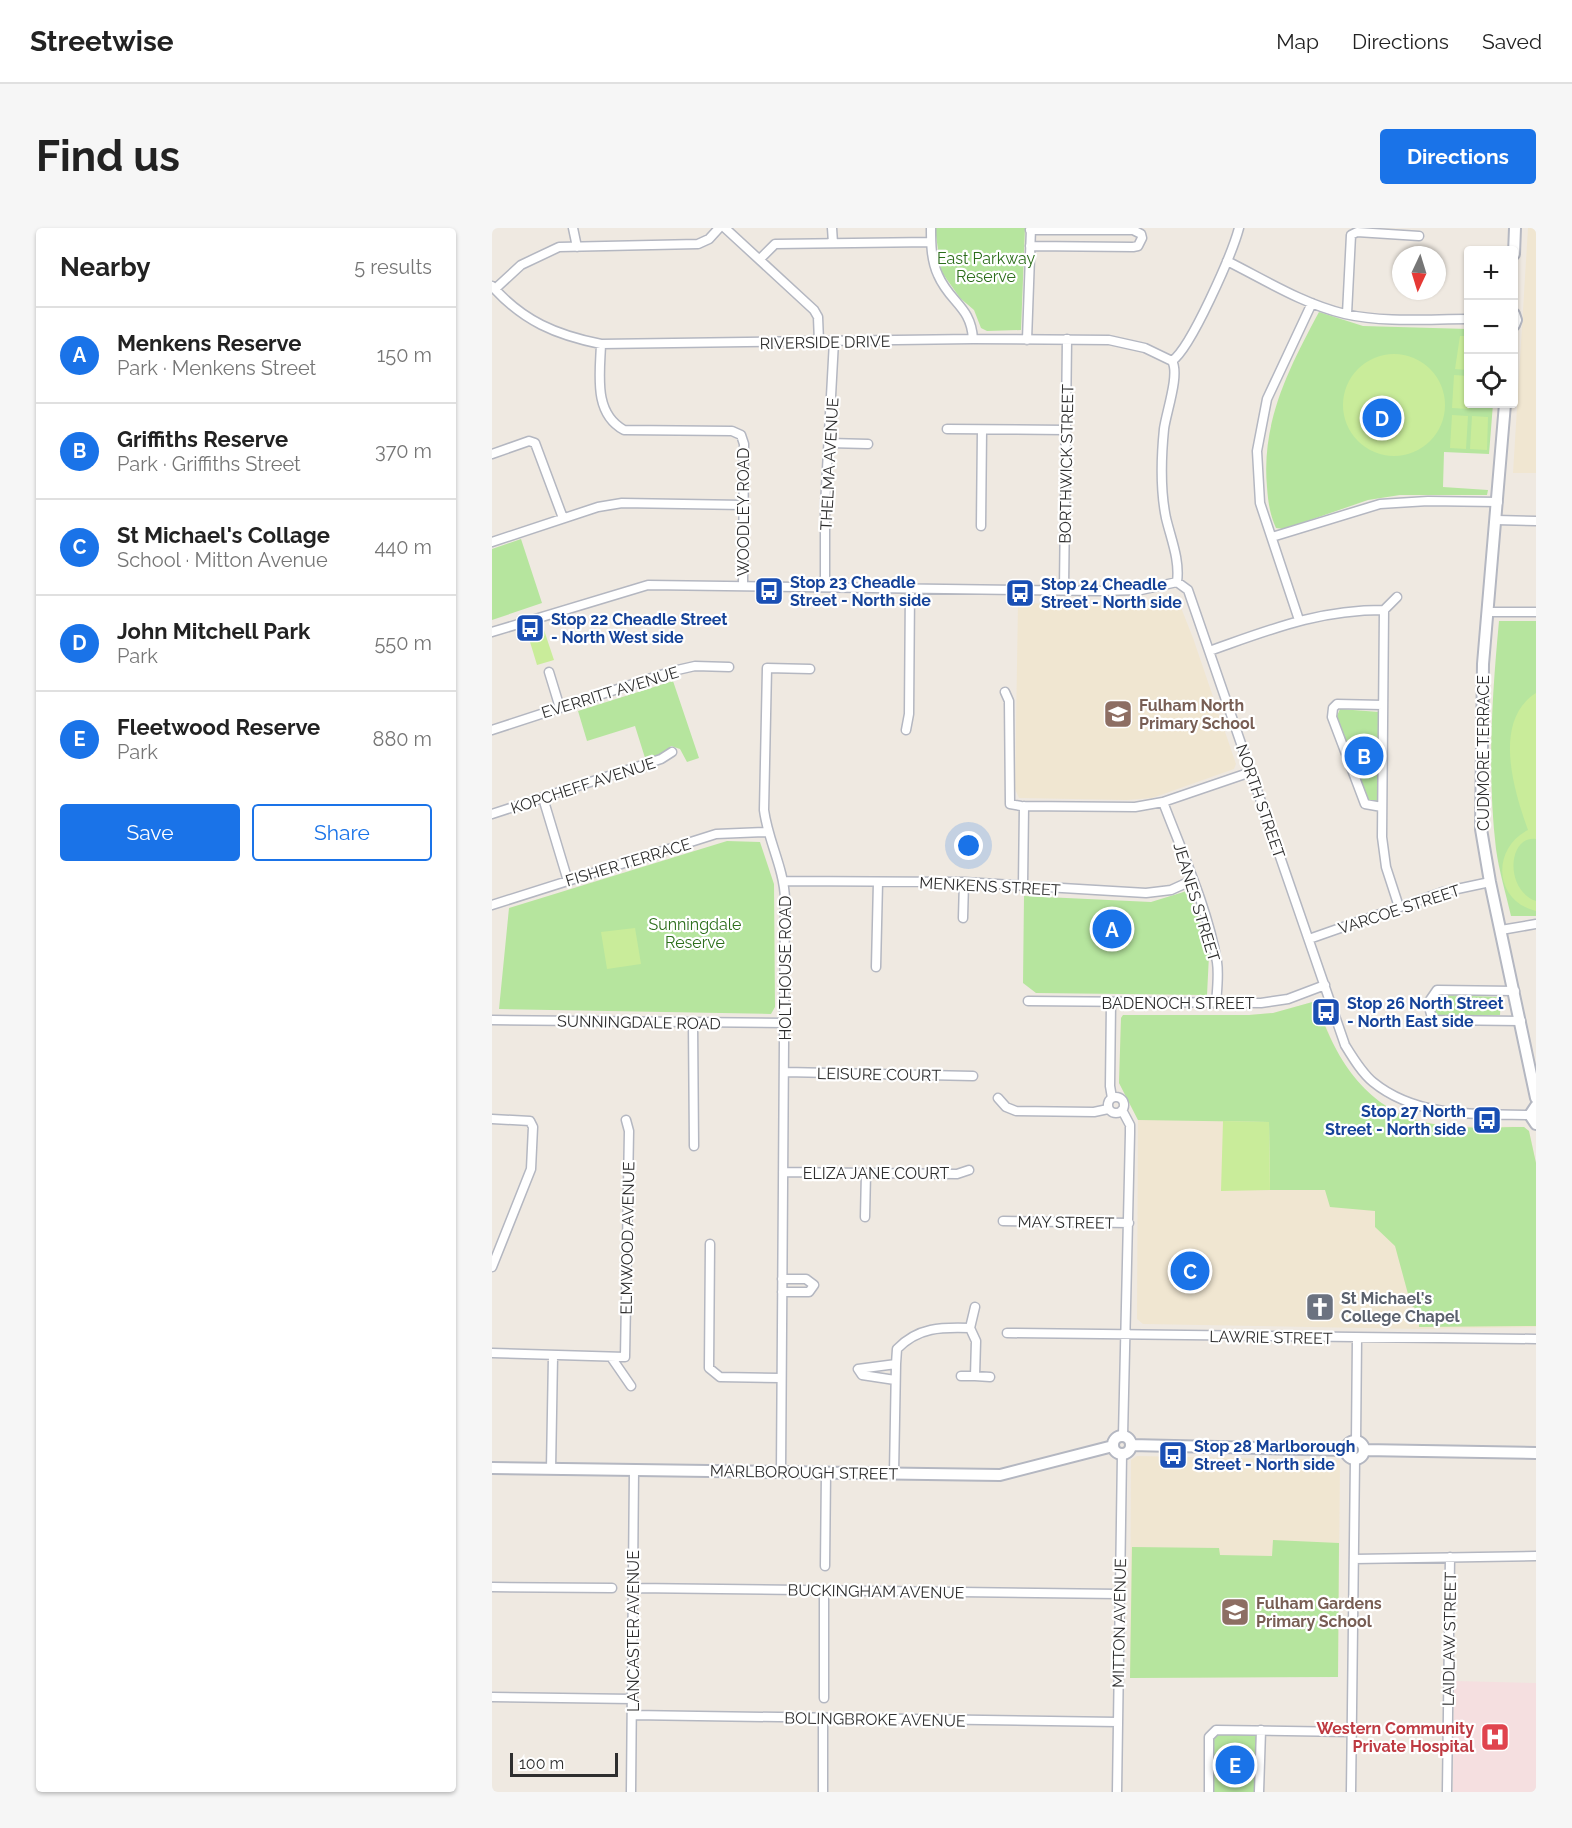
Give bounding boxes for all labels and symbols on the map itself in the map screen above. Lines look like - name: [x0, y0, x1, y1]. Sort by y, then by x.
- north arrow: [1392, 246, 1446, 300]
- park label: East Parkway Reserve: [937, 249, 1035, 286]
- street label: RIVERSIDE DRIVE: [759, 332, 891, 353]
- street label: BORTHWICK STREET: [1056, 384, 1077, 544]
- pin: D: [1362, 396, 1402, 441]
- street label: THELMA AVENUE: [817, 397, 842, 531]
- street label: WOODLEY ROAD: [734, 447, 753, 577]
- place label: Stop 23 Cheadle Street - North side: [790, 573, 931, 610]
- bus stop icon: Stop 23 Cheadle Street - North side: [753, 575, 785, 607]
- place label: Stop 24 Cheadle Street - North side: [1041, 575, 1182, 612]
- bus stop icon: Stop 24 Cheadle Street - North side: [1004, 577, 1036, 609]
- place label: Stop 22 Cheadle Street - North West side: [551, 610, 728, 647]
- bus stop icon: Stop 22 Cheadle Street - North West side: [514, 612, 546, 644]
- street label: EVERRITT AVENUE: [539, 662, 681, 722]
- street label: CUDMORE TERRACE: [1474, 675, 1493, 831]
- place label: Fulham North Primary School: [1139, 696, 1256, 733]
- school or university icon: Fulham North Primary School: [1102, 698, 1134, 730]
- pin: B: [1344, 734, 1384, 778]
- street label: NORTH STREET: [1232, 742, 1289, 861]
- street label: KOPCHEFF AVENUE: [508, 753, 658, 818]
- your location: [954, 831, 983, 860]
- street label: FISHER TERRACE: [563, 834, 693, 891]
- street label: JEANES STREET: [1169, 840, 1224, 964]
- street label: MENKENS STREET: [919, 873, 1061, 900]
- street label: VARCOE STREET: [1336, 881, 1463, 938]
- street label: HOLTHOUSE ROAD: [776, 896, 795, 1040]
- pin: A: [1092, 906, 1132, 952]
- park label: Sunningdale Reserve: [649, 915, 742, 952]
- street label: BADENOCH STREET: [1102, 994, 1255, 1013]
- place label: Stop 26 North Street - North East side: [1347, 994, 1504, 1031]
- bus stop icon: Stop 26 North Street - North East side: [1310, 996, 1342, 1028]
- street label: SUNNINGDALE ROAD: [557, 1012, 721, 1033]
- street label: LEISURE COURT: [817, 1064, 941, 1085]
- place label: Stop 27 North Street - North side: [1325, 1102, 1466, 1139]
- bus stop icon: Stop 27 North Street - North side: [1471, 1104, 1503, 1136]
- street label: ELMWOOD AVENUE: [617, 1161, 638, 1315]
- street label: ELIZA JANE COURT: [803, 1164, 950, 1183]
- street label: MAY STREET: [1018, 1212, 1115, 1233]
- pin: C: [1170, 1248, 1210, 1294]
- place label: St Michael's College Chapel: [1341, 1289, 1460, 1326]
- church icon: St Michael's College Chapel: [1304, 1291, 1336, 1323]
- street label: LAWRIE STREET: [1209, 1327, 1333, 1348]
- place label: Stop 28 Marlborough Street - North side: [1194, 1437, 1355, 1474]
- bus stop icon: Stop 28 Marlborough Street - North side: [1157, 1439, 1189, 1471]
- street label: MARLBOROUGH STREET: [710, 1461, 899, 1484]
- street label: LANCASTER AVENUE: [624, 1550, 643, 1712]
- street label: MITTON AVENUE: [1109, 1558, 1130, 1688]
- street label: LAIDLAW STREET: [1439, 1572, 1460, 1706]
- street label: BUCKINGHAM AVENUE: [787, 1580, 965, 1603]
- place label: Fulham Gardens Primary School: [1256, 1594, 1382, 1631]
- school or university icon: Fulham Gardens Primary School: [1219, 1596, 1251, 1628]
- street label: BOLINGBROKE AVENUE: [784, 1708, 966, 1731]
- place label: Western Community Private Hospital: [1317, 1719, 1475, 1756]
- hospital icon: Western Community Private Hospital: [1479, 1721, 1511, 1753]
- pin: E: [1216, 1742, 1254, 1788]
- scale bar: [510, 1750, 618, 1778]

